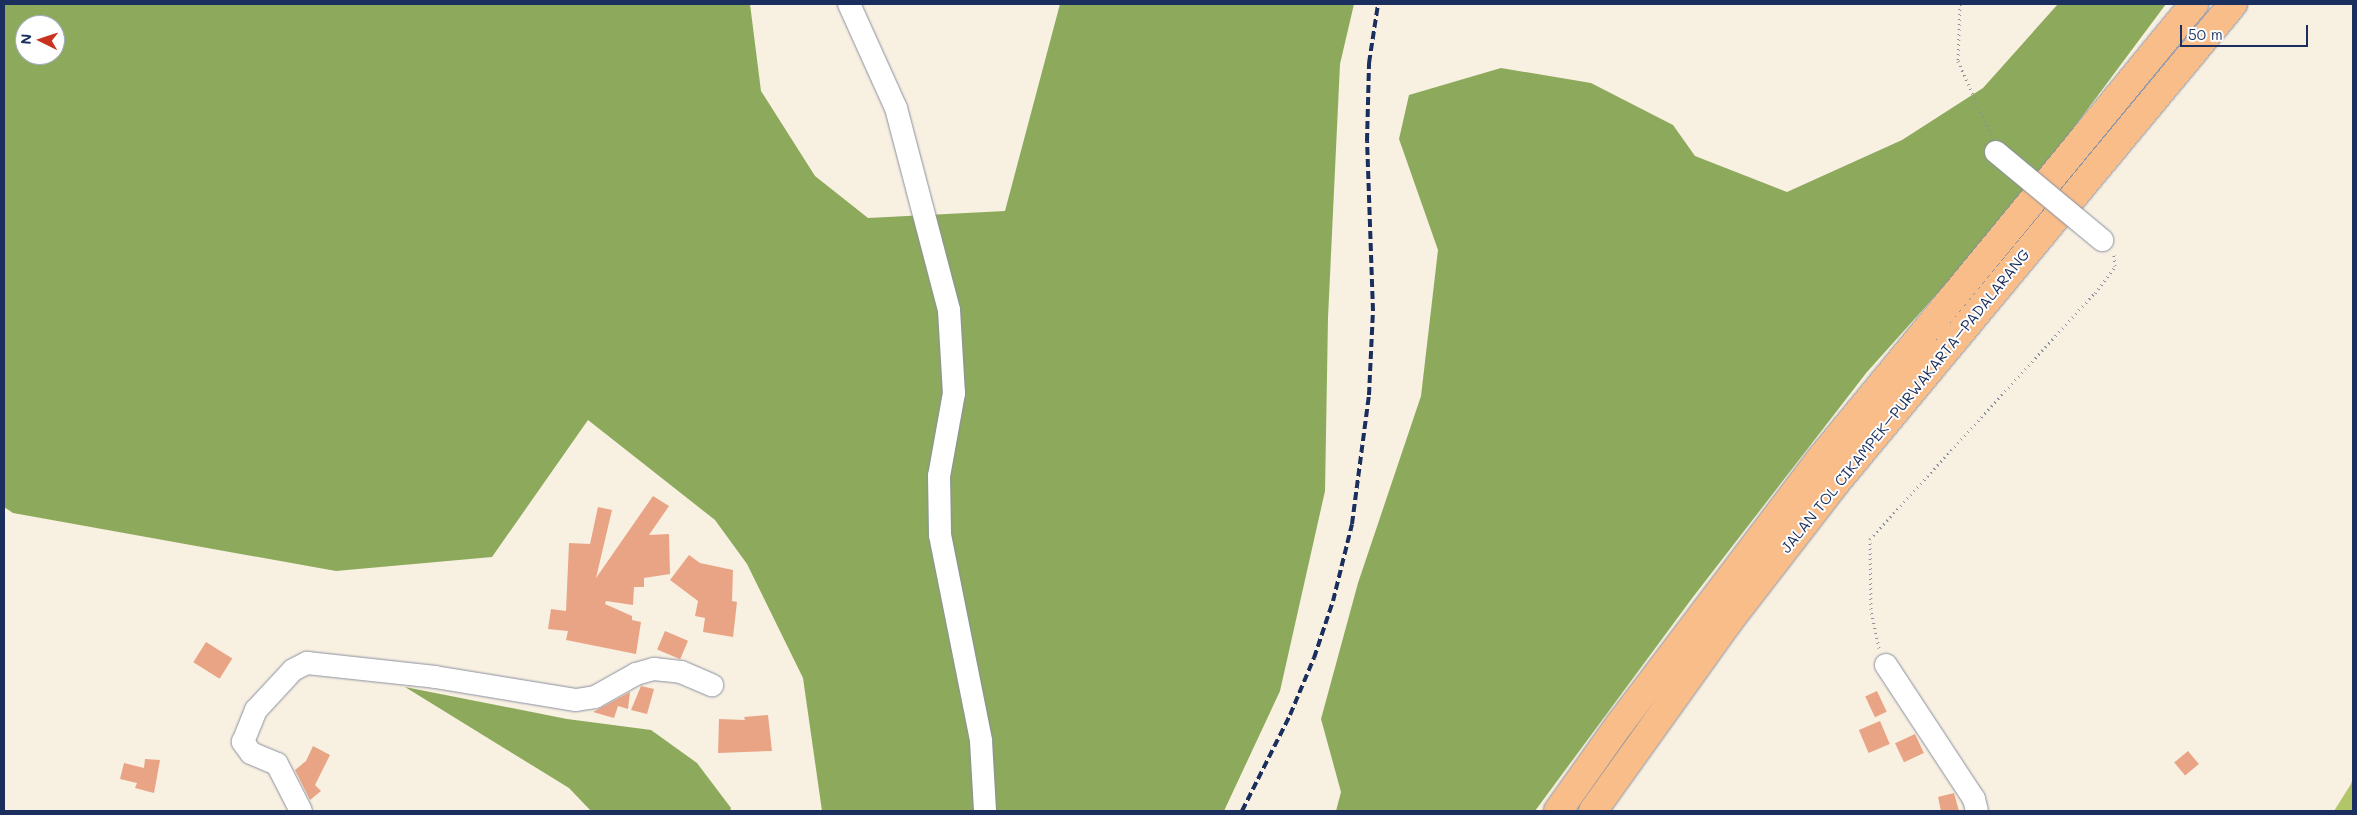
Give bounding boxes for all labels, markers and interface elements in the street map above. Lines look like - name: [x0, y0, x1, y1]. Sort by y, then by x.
- north arrow: [15, 15, 65, 65]
- scale bar: [2182, 15, 2310, 47]
- text: 50 m: [2188, 24, 2223, 44]
- text: N: [16, 33, 35, 45]
- street label: JALAN TOL CIKAMPEK–PURWAKARTA–PADALARANG: [1777, 246, 2033, 556]

